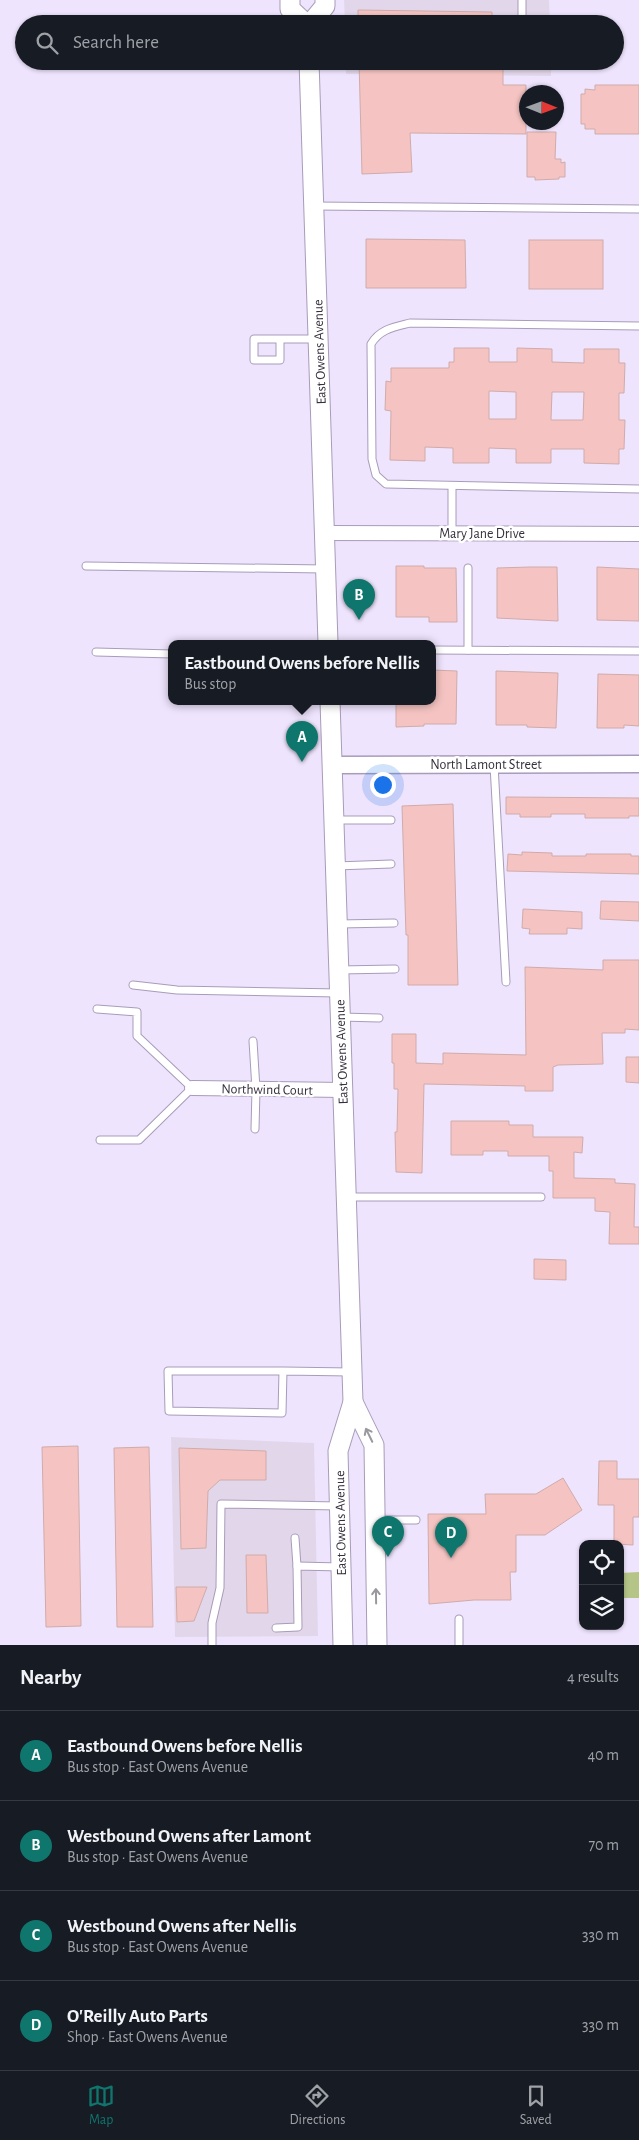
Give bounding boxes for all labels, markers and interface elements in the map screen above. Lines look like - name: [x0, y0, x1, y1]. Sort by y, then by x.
- search box: [15, 15, 624, 70]
- icon: search: [33, 29, 61, 57]
- text: Search here: [73, 33, 159, 52]
- north arrow: [519, 85, 564, 130]
- street label: East Owens Avenue: [311, 299, 329, 405]
- street label: Mary Jane Drive: [439, 527, 525, 541]
- pin: B: [343, 579, 375, 620]
- popup: [168, 640, 436, 705]
- text: Eastbound Owens before Nellis: [184, 654, 420, 673]
- text: Bus stop: [184, 676, 236, 692]
- pin: A: [286, 721, 318, 762]
- street label: North Lamont Street: [430, 758, 542, 772]
- your location: [370, 772, 396, 798]
- street label: East Owens Avenue: [333, 999, 351, 1105]
- street label: Northwind Court: [221, 1082, 313, 1098]
- one-way arrow: [363, 1428, 373, 1443]
- street label: East Owens Avenue: [333, 1470, 349, 1576]
- pin: C: [372, 1516, 404, 1557]
- pin: D: [435, 1517, 467, 1558]
- map controls: [579, 1540, 624, 1630]
- button: locate: [579, 1540, 624, 1585]
- button: layers: [579, 1585, 624, 1630]
- one-way arrow: [371, 1589, 381, 1605]
- text: Nearby: [20, 1667, 81, 1688]
- text: 4 results: [567, 1669, 619, 1685]
- text: Eastbound Owens before Nellis: [67, 1737, 303, 1756]
- text: A: [31, 1747, 41, 1763]
- text: 40 m: [587, 1747, 619, 1763]
- text: Bus stop · East Owens Avenue: [67, 1759, 248, 1775]
- text: Westbound Owens after Lamont: [67, 1827, 311, 1846]
- text: B: [31, 1837, 41, 1853]
- text: 70 m: [588, 1837, 619, 1853]
- text: Bus stop · East Owens Avenue: [67, 1849, 248, 1865]
- text: Westbound Owens after Nellis: [67, 1917, 296, 1936]
- text: C: [32, 1927, 40, 1943]
- text: 330 m: [582, 1927, 619, 1943]
- text: Bus stop · East Owens Avenue: [67, 1939, 248, 1955]
- text: O'Reilly Auto Parts: [67, 2007, 208, 2026]
- text: D: [31, 2017, 41, 2033]
- text: 330 m: [582, 2017, 619, 2033]
- text: Shop · East Owens Avenue: [67, 2029, 228, 2045]
- tab: Map: [87, 2082, 115, 2129]
- tab: Directions: [290, 2082, 345, 2129]
- tab: Saved: [520, 2082, 552, 2129]

